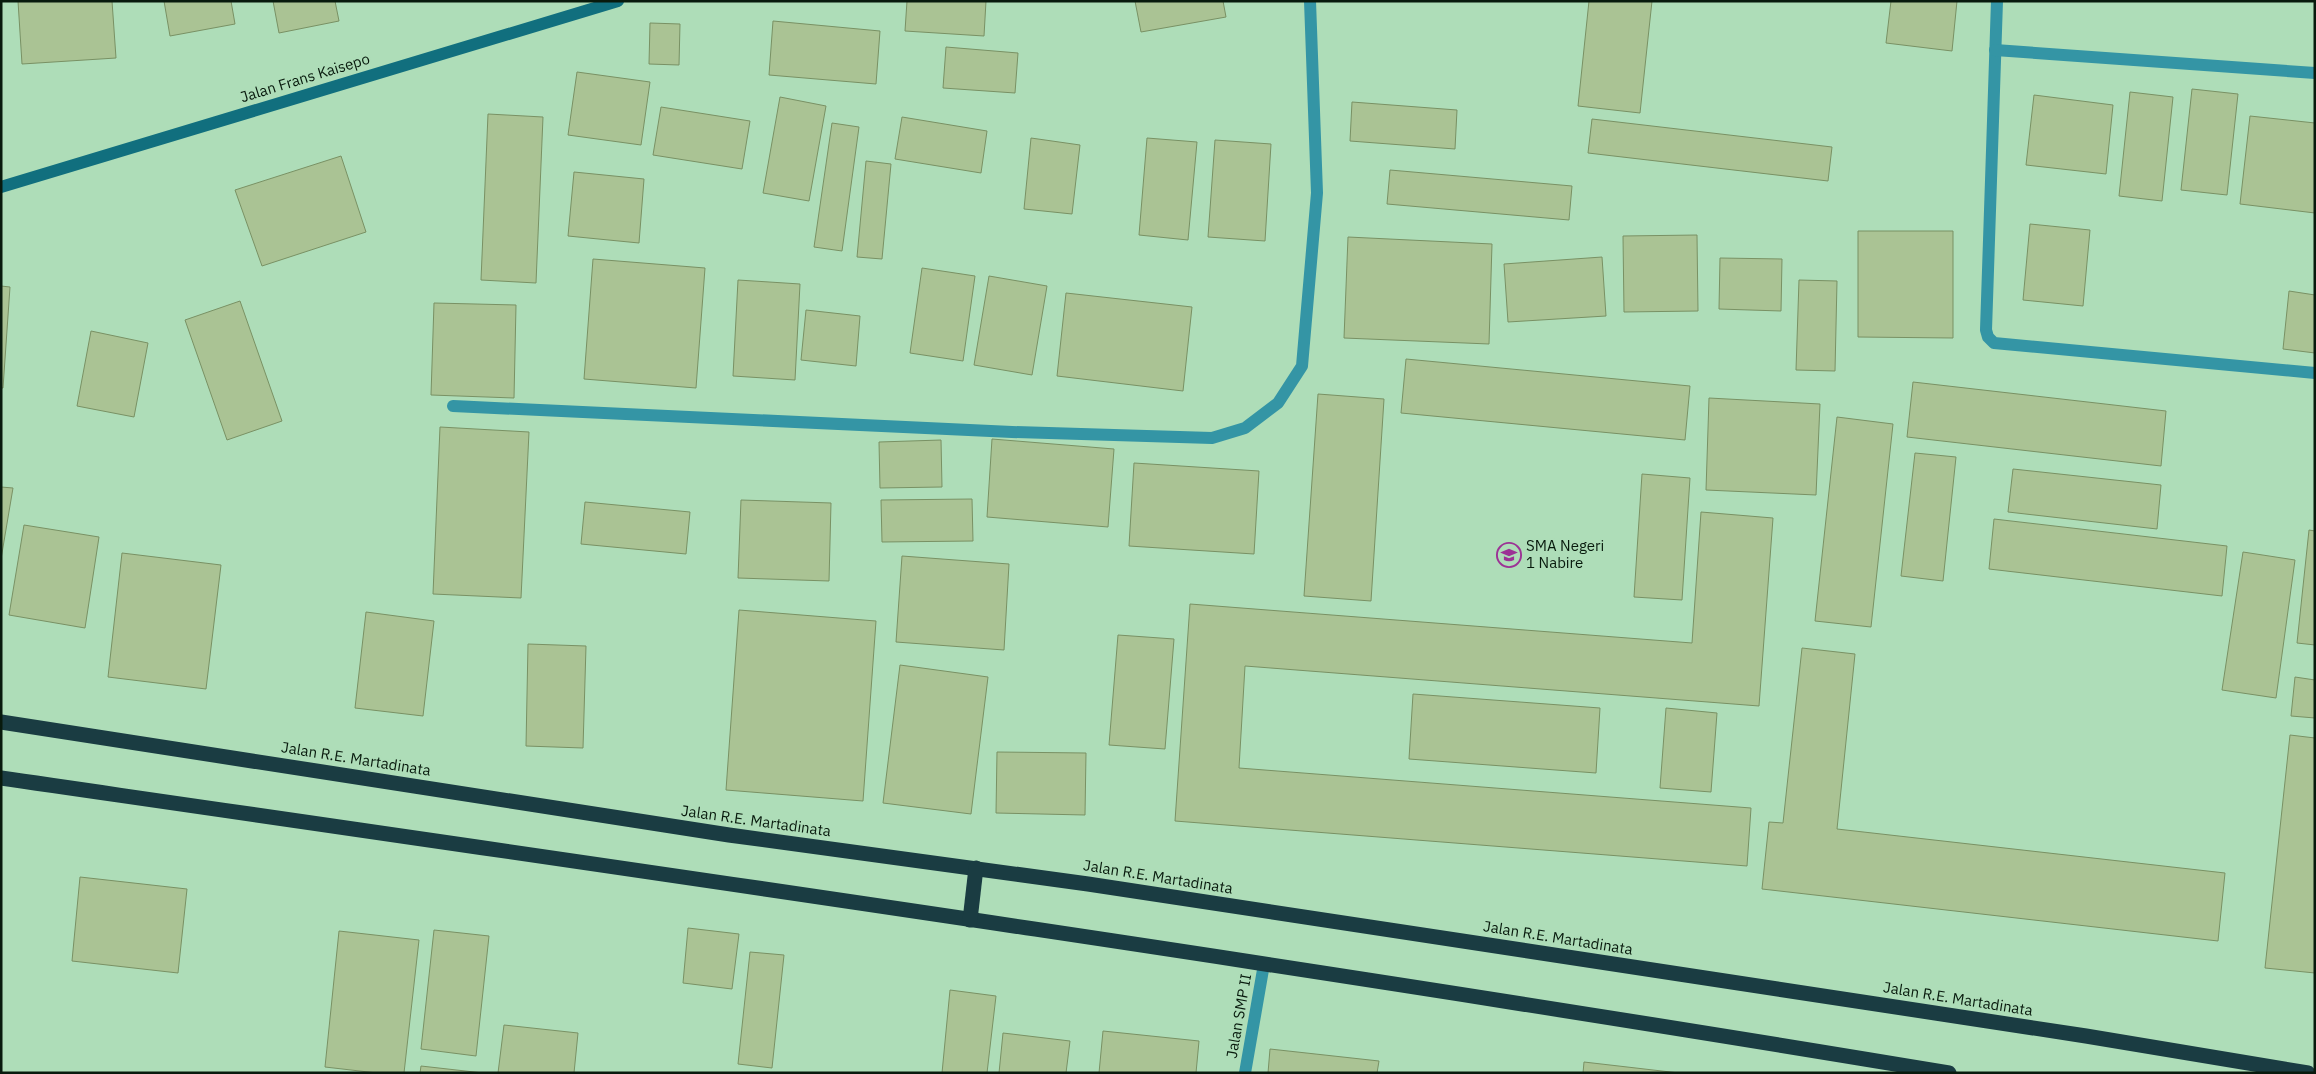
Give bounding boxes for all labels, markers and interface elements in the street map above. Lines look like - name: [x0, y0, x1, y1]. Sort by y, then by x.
- street label: Jalan Frans Kaisepo: [238, 49, 372, 106]
- place label: SMA Negeri 1 Nabire: [1526, 536, 1604, 572]
- school or university icon: SMA Negeri 1 Nabire: [1496, 542, 1522, 568]
- street label: Jalan R.E. Martadinata: [280, 737, 432, 780]
- street label: Jalan R.E. Martadinata: [680, 801, 832, 840]
- street label: Jalan R.E. Martadinata: [1082, 855, 1234, 898]
- street label: Jalan R.E. Martadinata: [1482, 916, 1634, 959]
- street label: Jalan SMP II: [1222, 972, 1255, 1060]
- street label: Jalan R.E. Martadinata: [1882, 977, 2034, 1020]

